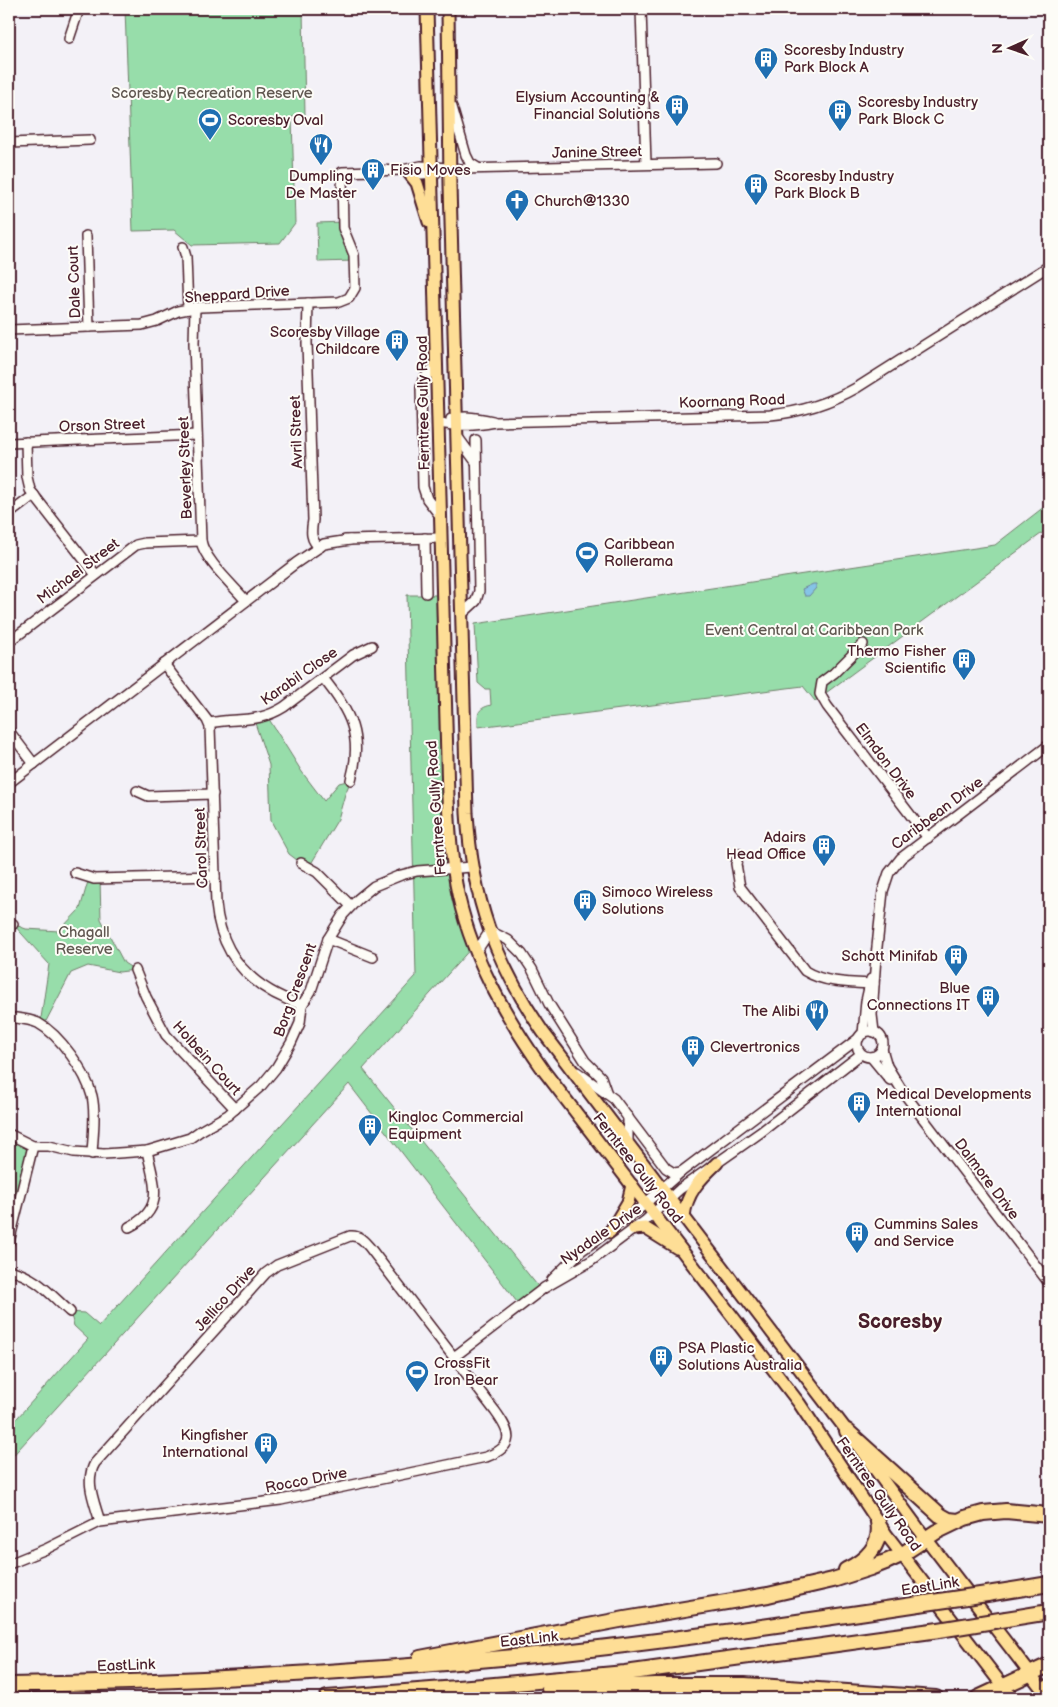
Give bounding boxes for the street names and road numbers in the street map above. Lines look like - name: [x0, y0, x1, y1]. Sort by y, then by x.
- street label: Janine Street: [552, 142, 643, 163]
- street label: Dale Court: [64, 245, 85, 319]
- street label: Sheppard Drive: [184, 281, 290, 308]
- street label: Ferntree Gully Road: [413, 335, 434, 471]
- street label: Koornang Road: [679, 390, 785, 413]
- street label: Avril Street: [286, 395, 307, 469]
- street label: Orson Street: [59, 414, 146, 436]
- street label: Beverley Street: [174, 416, 197, 520]
- street label: Michael Street: [33, 534, 124, 609]
- street label: Karabil Close: [257, 643, 342, 710]
- street label: Elmdon Drive: [851, 719, 920, 803]
- street label: Ferntree Gully Road: [422, 740, 451, 876]
- street label: Caribbean Drive: [888, 773, 987, 854]
- street label: Carol Street: [191, 807, 212, 889]
- street label: Borg Crescent: [270, 940, 321, 1040]
- street label: Holbein Court: [168, 1017, 245, 1100]
- street label: Ferntree Gully Road: [588, 1109, 687, 1227]
- street label: Dalmore Drive: [950, 1135, 1023, 1224]
- street label: Nyadale Drive: [557, 1199, 646, 1269]
- street label: Jellico Drive: [191, 1261, 260, 1335]
- street label: Ferntree Gully Road: [832, 1433, 925, 1555]
- street label: Rocco Drive: [264, 1463, 349, 1498]
- street label: EastLink: [900, 1572, 961, 1600]
- street label: EastLink: [499, 1627, 560, 1652]
- street label: EastLink: [97, 1655, 156, 1676]

